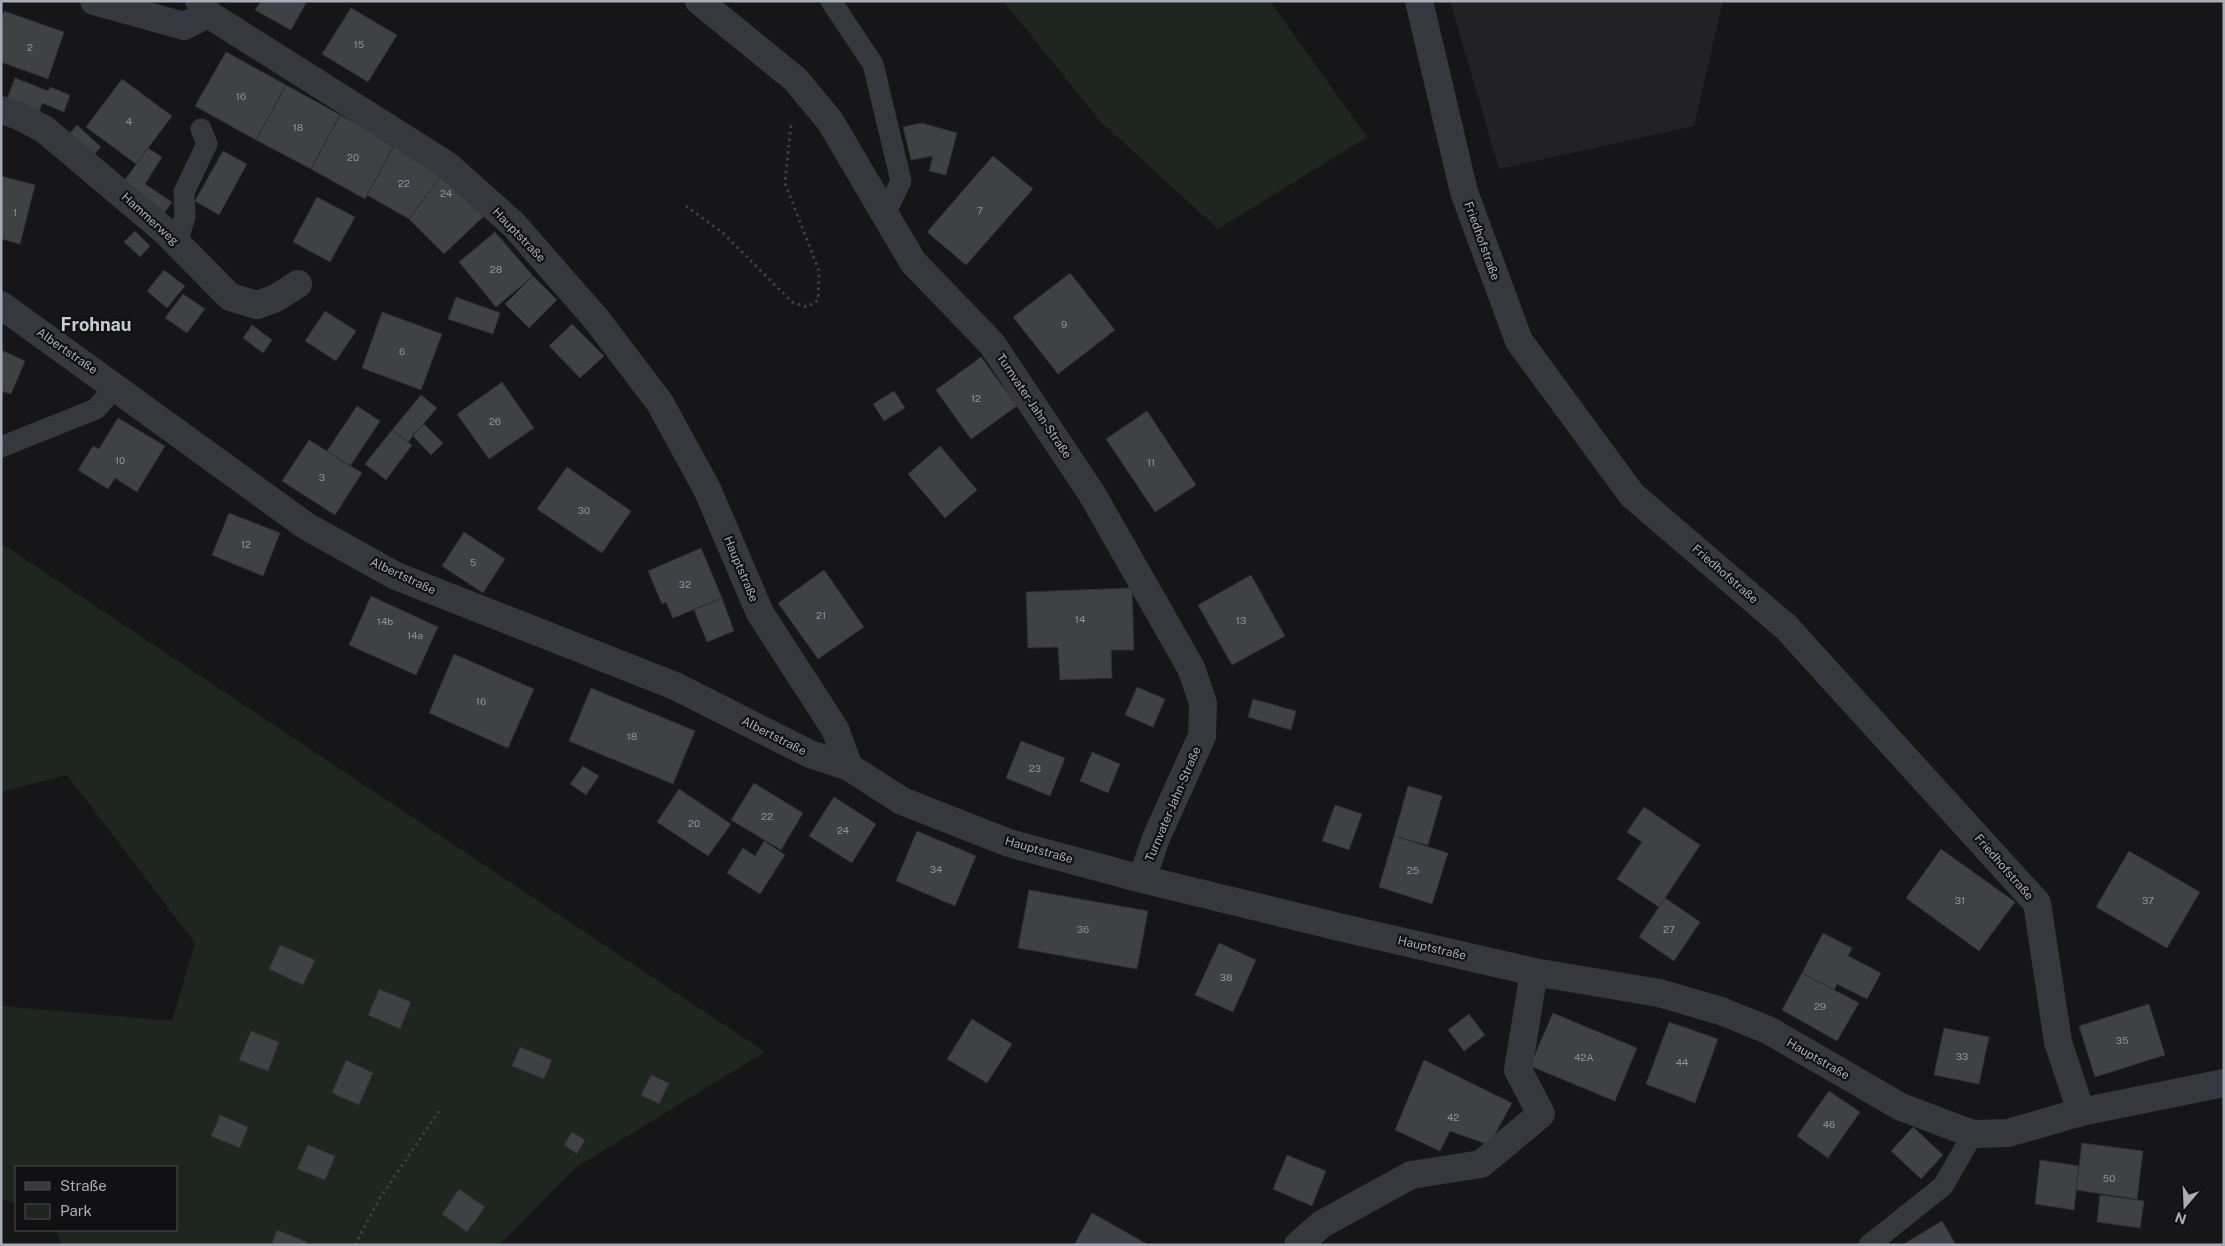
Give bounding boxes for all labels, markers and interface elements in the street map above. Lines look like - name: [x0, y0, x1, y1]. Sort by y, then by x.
- house number: 15: [354, 38, 364, 50]
- house number: 2: [27, 41, 33, 53]
- house number: 16: [236, 90, 246, 102]
- house number: 4: [126, 115, 132, 127]
- house number: 18: [293, 121, 303, 133]
- house number: 20: [347, 151, 359, 163]
- house number: 22: [398, 177, 410, 189]
- house number: 24: [440, 187, 452, 199]
- street label: Hammerweg: [119, 190, 181, 248]
- street label: Friedhofstraße: [1461, 200, 1503, 282]
- house number: 7: [977, 204, 983, 216]
- street label: Hauptstraße: [490, 205, 548, 265]
- house number: 1: [13, 206, 17, 218]
- house number: 28: [490, 263, 502, 275]
- district label: Frohnau: [61, 314, 131, 335]
- house number: 9: [1061, 318, 1067, 330]
- street label: Albertstraße: [34, 325, 100, 377]
- house number: 6: [399, 345, 405, 357]
- street label: Turnvater-Jahn-Straße: [994, 351, 1074, 461]
- house number: 12: [971, 392, 981, 404]
- house number: 26: [489, 415, 501, 427]
- house number: 10: [115, 454, 125, 466]
- house number: 11: [1147, 456, 1155, 468]
- house number: 3: [319, 471, 325, 483]
- house number: 30: [578, 504, 590, 516]
- street label: Hauptstraße: [721, 534, 761, 604]
- house number: 12: [241, 538, 251, 550]
- street label: Friedhofstraße: [1689, 542, 1761, 606]
- street label: Albertstraße: [368, 555, 438, 597]
- house number: 5: [470, 556, 476, 568]
- house number: 32: [679, 578, 691, 590]
- house number: 21: [816, 609, 826, 621]
- house number: 14: [1075, 613, 1085, 625]
- house number: 13: [1236, 614, 1246, 626]
- house number: 14b: [377, 615, 393, 627]
- house number: 14a: [407, 629, 423, 641]
- house number: 16: [476, 695, 486, 707]
- street label: Albertstraße: [739, 714, 809, 758]
- house number: 18: [627, 730, 637, 742]
- street label: Turnvater-Jahn-Straße: [1142, 744, 1204, 864]
- house number: 23: [1029, 762, 1041, 774]
- house number: 22: [761, 810, 773, 822]
- house number: 20: [688, 817, 700, 829]
- house number: 24: [837, 824, 849, 836]
- street label: Friedhofstraße: [1972, 831, 2036, 903]
- street label: Hauptstraße: [1003, 834, 1075, 866]
- house number: 34: [930, 863, 942, 875]
- house number: 25: [1407, 864, 1419, 876]
- house number: 31: [1955, 894, 1965, 906]
- house number: 37: [2142, 894, 2154, 906]
- house number: 36: [1077, 923, 1089, 935]
- house number: 27: [1663, 923, 1675, 935]
- street label: Hauptstraße: [1396, 933, 1468, 963]
- house number: 38: [1220, 971, 1232, 983]
- house number: 29: [1814, 1000, 1826, 1012]
- house number: 35: [2116, 1034, 2128, 1046]
- street label: Hauptstraße: [1784, 1035, 1852, 1083]
- house number: 33: [1956, 1050, 1968, 1062]
- house number: 42A: [1574, 1051, 1594, 1063]
- house number: 44: [1676, 1056, 1688, 1068]
- house number: 42: [1447, 1111, 1459, 1123]
- house number: 46: [1823, 1118, 1835, 1130]
- legend: [15, 1166, 178, 1231]
- house number: 50: [2103, 1172, 2115, 1184]
- text: Straße: [60, 1177, 107, 1194]
- north arrow: [2160, 1181, 2210, 1231]
- text: Park: [60, 1202, 92, 1219]
- text: N: [2173, 1209, 2189, 1228]

